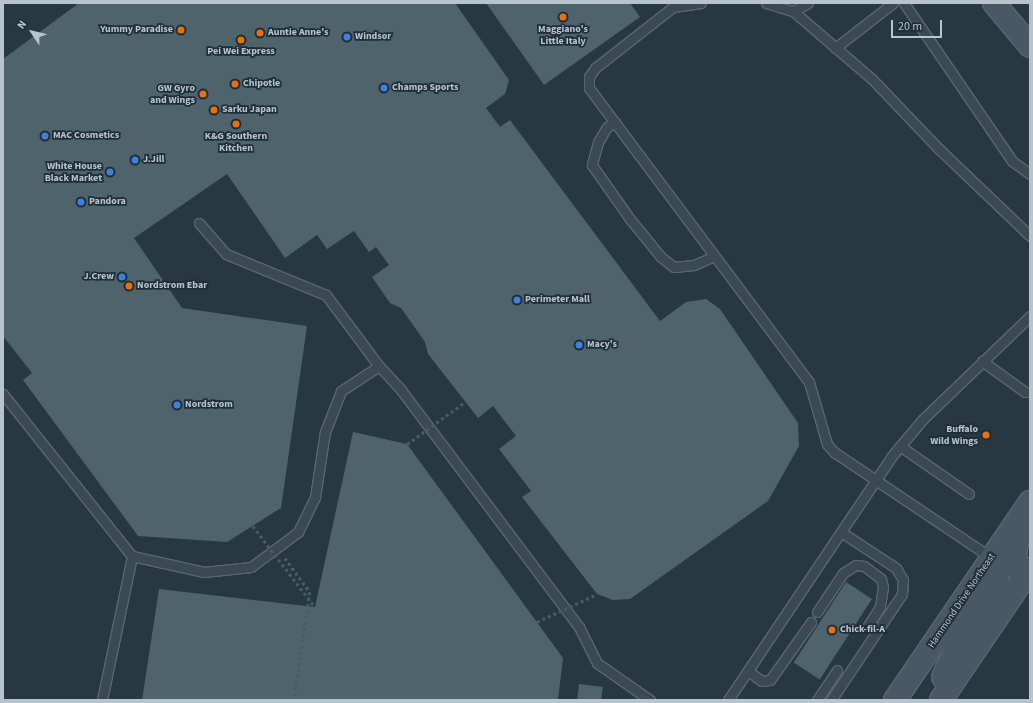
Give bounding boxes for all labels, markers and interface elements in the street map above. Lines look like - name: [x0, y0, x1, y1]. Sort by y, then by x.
- north arrow: [12, 12, 52, 52]
- marker: Maggiano's Little Italy: [558, 12, 568, 22]
- scale bar: [893, 12, 944, 38]
- text: N: [14, 18, 30, 32]
- text: 20 m: [898, 18, 922, 35]
- place label: Maggiano's Little Italy: [538, 23, 588, 46]
- place label: Yummy Paradise: [100, 24, 173, 36]
- marker: Yummy Paradise: [176, 25, 186, 35]
- place label: Auntie Anne's: [268, 27, 328, 39]
- marker: Auntie Anne's: [255, 28, 265, 38]
- place label: Windsor: [355, 31, 391, 43]
- marker: Windsor: [342, 32, 352, 42]
- marker: Pei Wei Express: [236, 35, 246, 45]
- place label: Pei Wei Express: [207, 46, 275, 58]
- place label: Chipotle: [243, 78, 280, 90]
- marker: Chipotle: [230, 79, 240, 89]
- place label: GW Gyro and Wings: [150, 82, 195, 106]
- place label: Champs Sports: [392, 82, 458, 94]
- marker: Champs Sports: [379, 83, 389, 93]
- marker: GW Gyro and Wings: [198, 89, 208, 99]
- place label: Sarku Japan: [222, 104, 277, 116]
- marker: Sarku Japan: [209, 105, 219, 115]
- marker: K&G Southern Kitchen: [231, 119, 241, 129]
- place label: MAC Cosmetics: [53, 130, 119, 142]
- place label: K&G Southern Kitchen: [205, 130, 267, 154]
- marker: MAC Cosmetics: [40, 131, 50, 141]
- place label: J.Jill: [143, 154, 164, 166]
- marker: J.Jill: [130, 155, 140, 165]
- place label: White House Black Market: [45, 160, 102, 184]
- marker: White House Black Market: [105, 167, 115, 177]
- place label: Pandora: [89, 196, 126, 208]
- marker: Pandora: [76, 197, 86, 207]
- place label: J.Crew: [84, 271, 114, 283]
- marker: J.Crew: [117, 272, 127, 282]
- place label: Nordstrom Ebar: [137, 280, 207, 292]
- marker: Nordstrom Ebar: [124, 281, 134, 291]
- place label: Perimeter Mall: [525, 294, 590, 306]
- marker: Perimeter Mall: [512, 295, 522, 305]
- place label: Macy's: [587, 339, 617, 351]
- marker: Macy's: [574, 340, 584, 350]
- place label: Nordstrom: [185, 399, 233, 411]
- marker: Nordstrom: [172, 400, 182, 410]
- place label: Buffalo Wild Wings: [930, 423, 978, 446]
- marker: Buffalo Wild Wings: [981, 430, 991, 440]
- street label: Hammond Drive Northeast: [926, 551, 998, 651]
- place label: Chick-fil-A: [840, 624, 885, 636]
- marker: Chick-fil-A: [827, 625, 837, 635]

